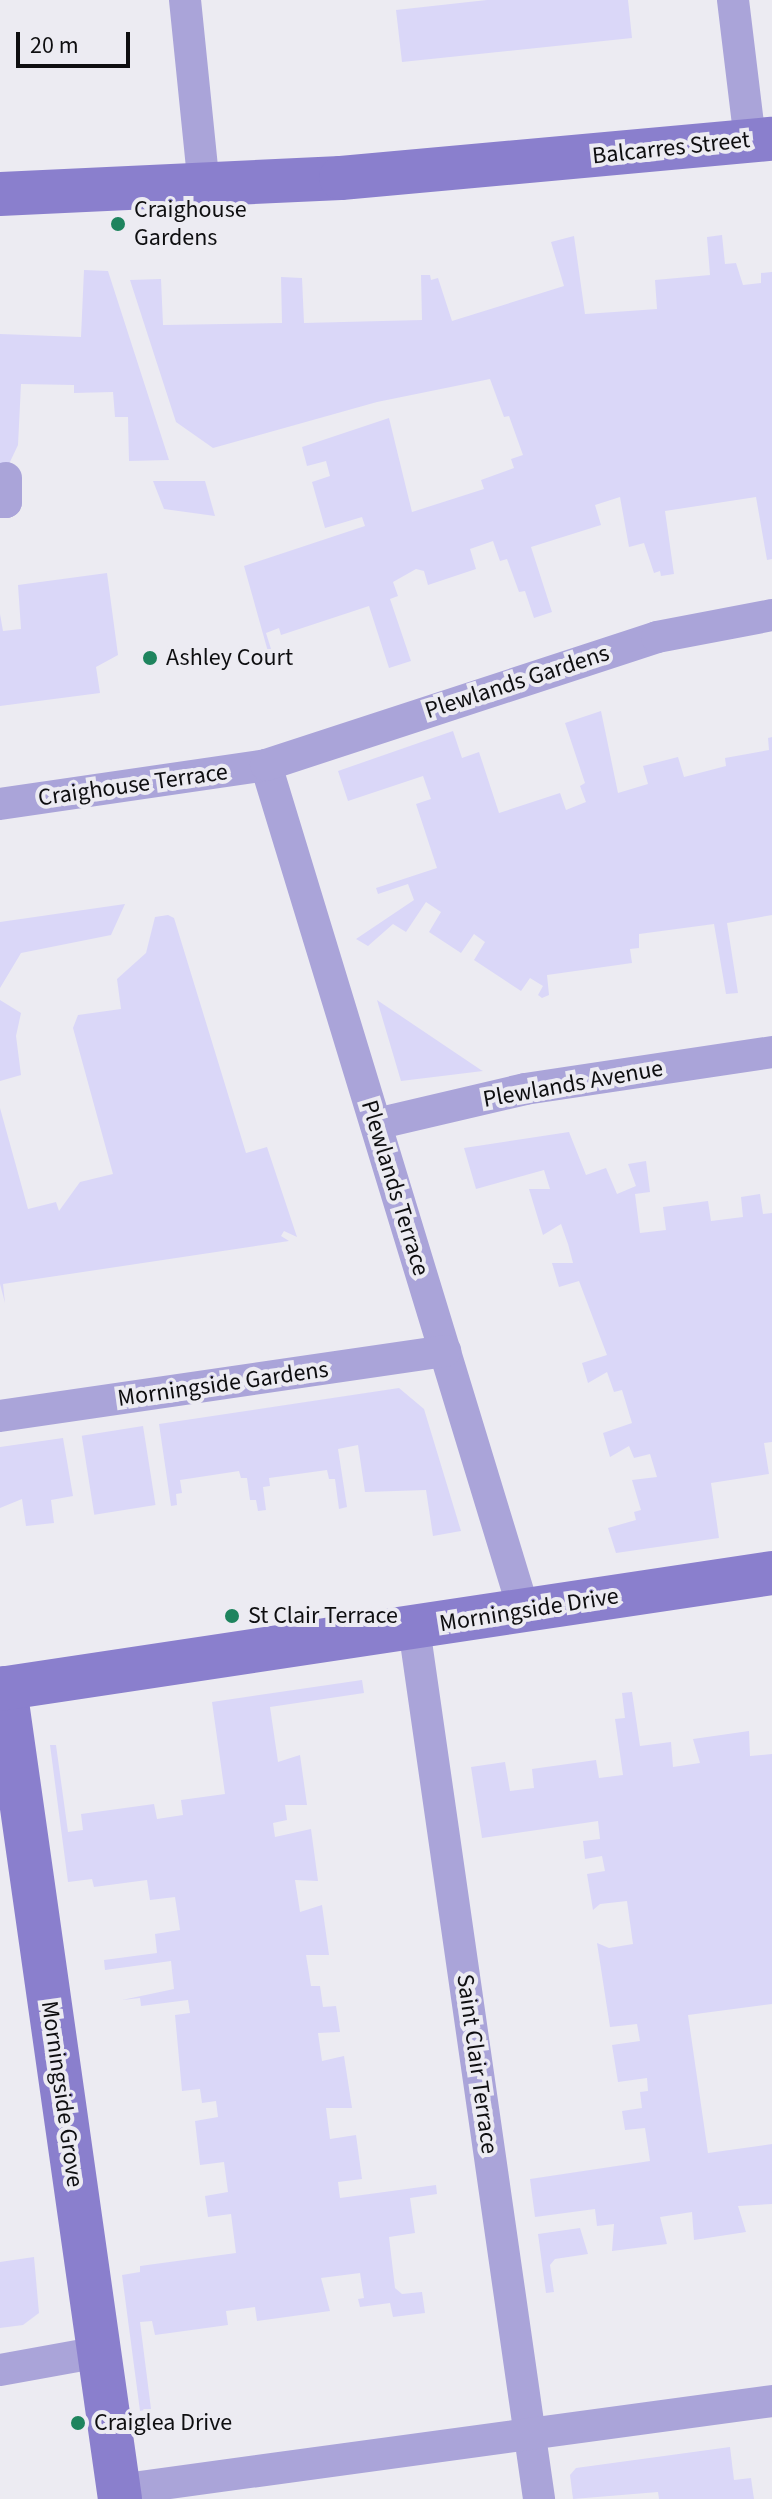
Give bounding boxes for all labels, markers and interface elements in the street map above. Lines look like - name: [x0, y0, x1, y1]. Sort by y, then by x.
- scale bar: [20, 16, 134, 66]
- text: 20 m: [30, 28, 79, 63]
- street label: Balcarres Street: [591, 125, 751, 171]
- place label: Craighouse Gardens: [134, 196, 247, 252]
- marker: Craighouse Gardens: [109, 215, 127, 233]
- street label: Plewlands Gardens: [421, 639, 613, 725]
- place label: Ashley Court: [166, 644, 293, 672]
- marker: Ashley Court: [141, 649, 159, 667]
- street label: Craighouse Terrace: [36, 757, 230, 813]
- street label: Plewlands Avenue: [481, 1054, 665, 1114]
- street label: Plewlands Terrace: [355, 1097, 435, 1279]
- street label: Morningside Gardens: [116, 1355, 330, 1413]
- street label: Morningside Drive: [437, 1582, 621, 1638]
- place label: St Clair Terrace: [248, 1602, 398, 1630]
- marker: St Clair Terrace: [223, 1607, 241, 1625]
- street label: Saint Clair Terrace: [450, 1972, 504, 2156]
- street label: Morningside Grove: [35, 1999, 89, 2189]
- place label: Craiglea Drive: [94, 2409, 232, 2437]
- marker: Craiglea Drive: [69, 2414, 87, 2432]

